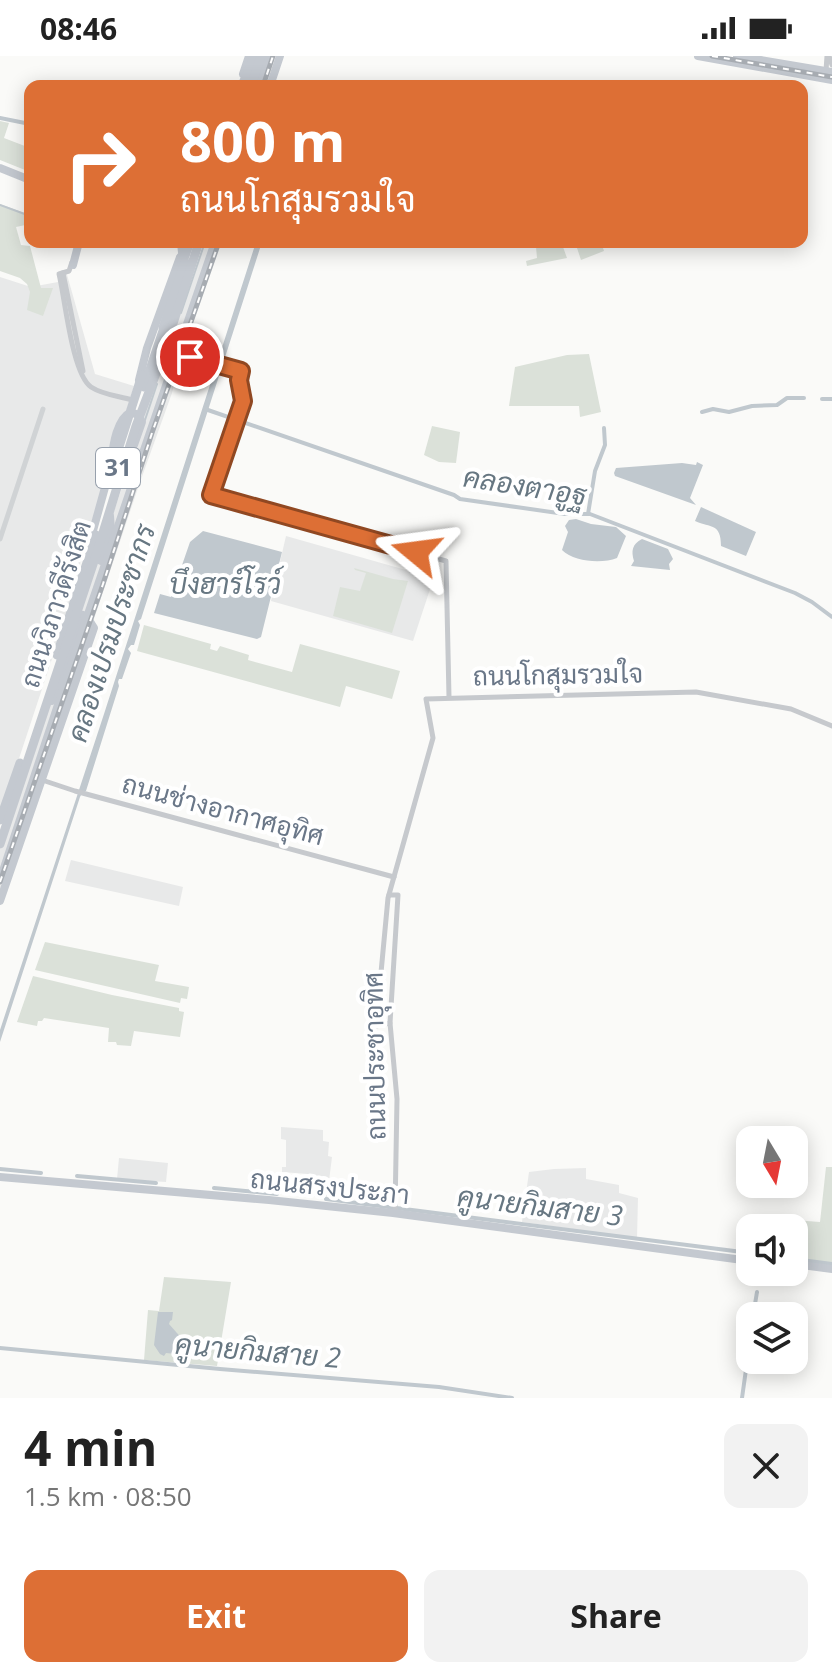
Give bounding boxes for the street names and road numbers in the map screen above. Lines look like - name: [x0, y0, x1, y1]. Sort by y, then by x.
- road number: 31: [96, 448, 140, 488]
- street label: ถนนวิภาวดีรังสิต: [11, 515, 99, 692]
- street label: ถนนโกสุมรวมใจ: [473, 655, 643, 694]
- street label: ถนนช่างอากาศอุทิศ: [118, 765, 328, 854]
- street label: ถนนประชาอุทิศ: [355, 972, 394, 1140]
- street label: ถนนสรงประภา: [249, 1160, 411, 1212]

